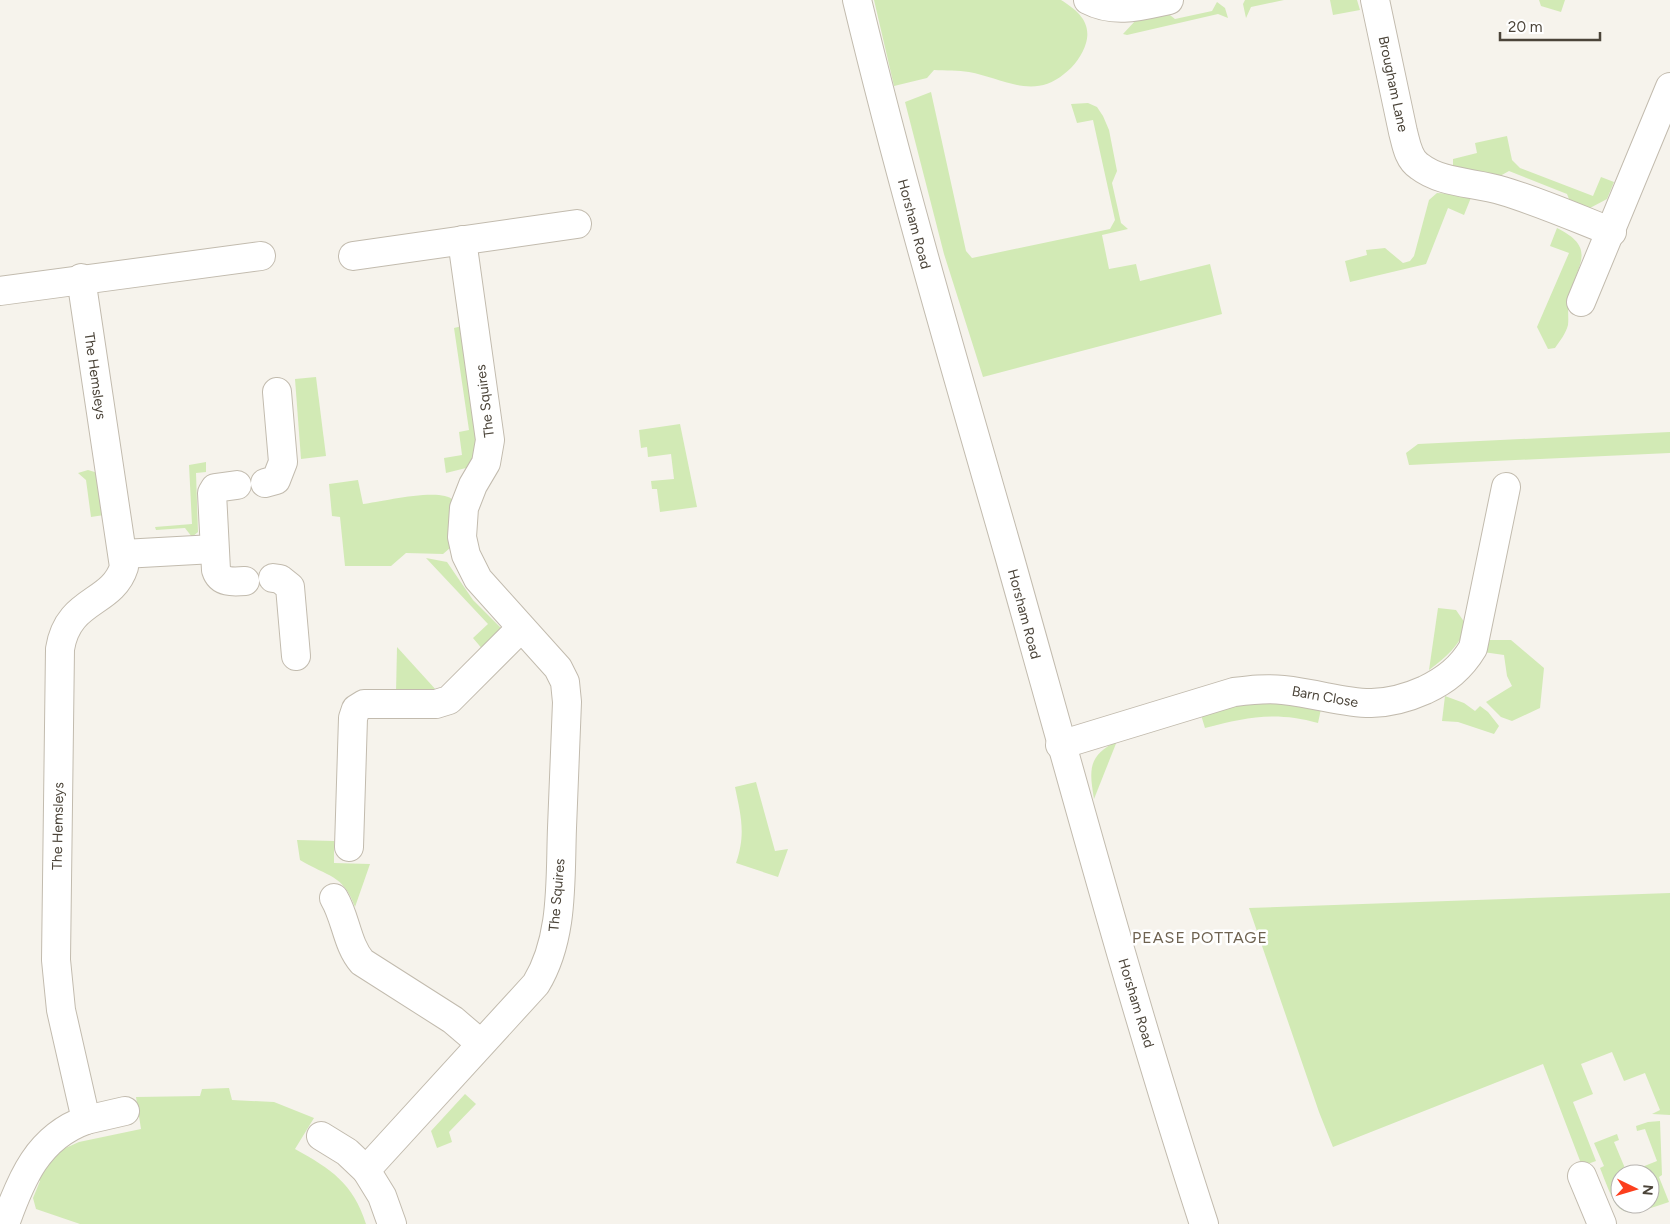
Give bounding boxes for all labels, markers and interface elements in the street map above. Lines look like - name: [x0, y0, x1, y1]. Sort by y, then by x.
- scale bar: [1500, 10, 1600, 42]
- text: 20 m: [1508, 18, 1542, 36]
- street label: Brougham Lane: [1375, 34, 1412, 134]
- street label: Horsham Road: [894, 177, 934, 271]
- street label: The Hemsleys: [80, 331, 110, 421]
- street label: The Squires: [472, 364, 498, 438]
- street label: Horsham Road: [1004, 567, 1044, 661]
- street label: Barn Close: [1290, 683, 1360, 711]
- street label: The Hemsleys: [49, 782, 67, 870]
- street label: The Squires: [545, 858, 569, 932]
- district label: PEASE POTTAGE: [1132, 928, 1268, 947]
- street label: Horsham Road: [1114, 956, 1158, 1050]
- north arrow: [1610, 1164, 1660, 1214]
- text: N: [1639, 1184, 1656, 1196]

